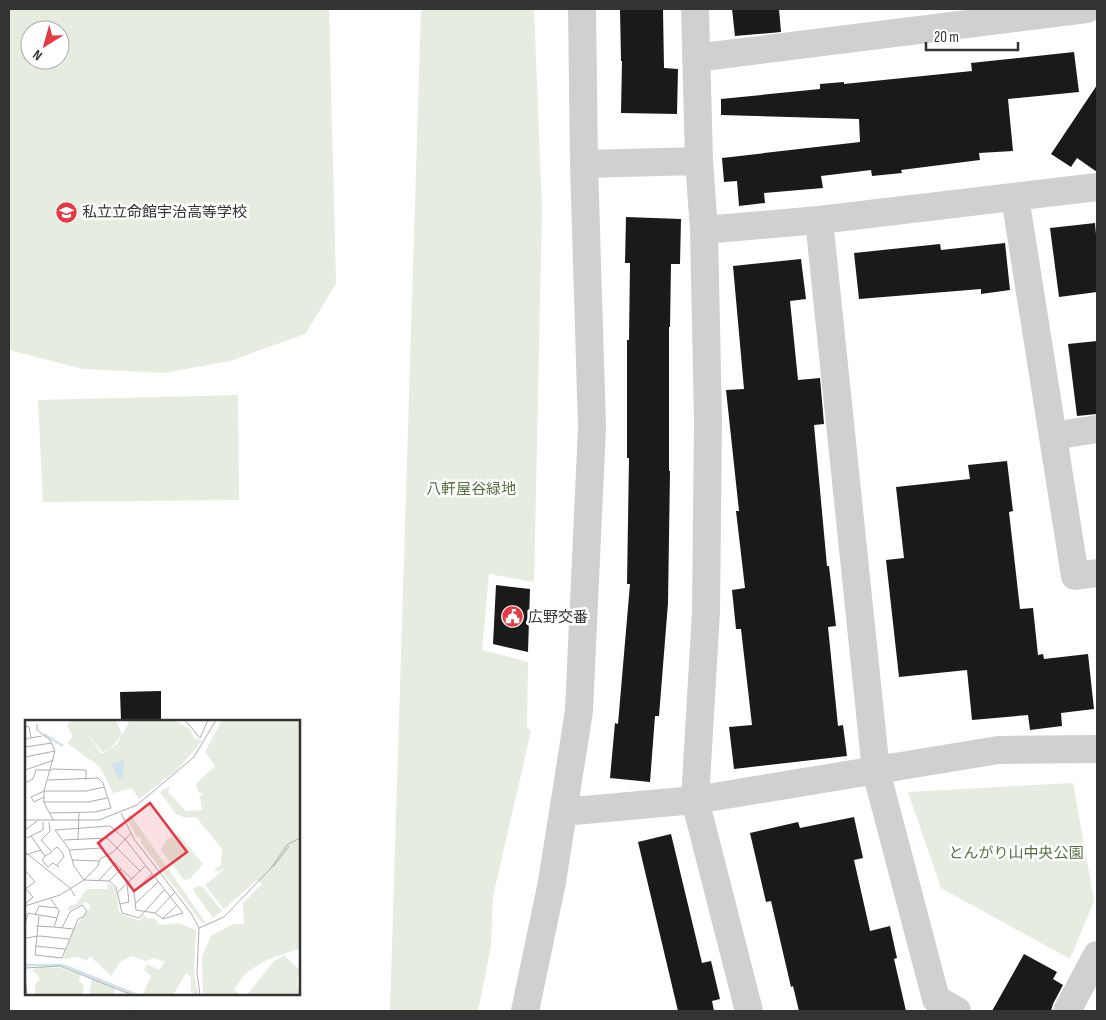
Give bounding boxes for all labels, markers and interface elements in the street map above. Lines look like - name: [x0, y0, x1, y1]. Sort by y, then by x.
- north arrow: [20, 20, 70, 70]
- scale bar: [926, 20, 1018, 52]
- text: 20 m: [934, 28, 959, 47]
- text: N: [29, 46, 46, 64]
- school or university icon: 私立立命館宇治高等学校: [54, 200, 78, 224]
- place label: 私立立命館宇治高等学校: [82, 203, 247, 222]
- park label: 八軒屋谷緑地: [426, 480, 516, 499]
- public building icon: 広野交番: [500, 605, 524, 629]
- place label: 広野交番: [528, 608, 588, 627]
- inset map: [25, 720, 300, 995]
- park label: とんがり山中央公園: [948, 844, 1084, 863]

